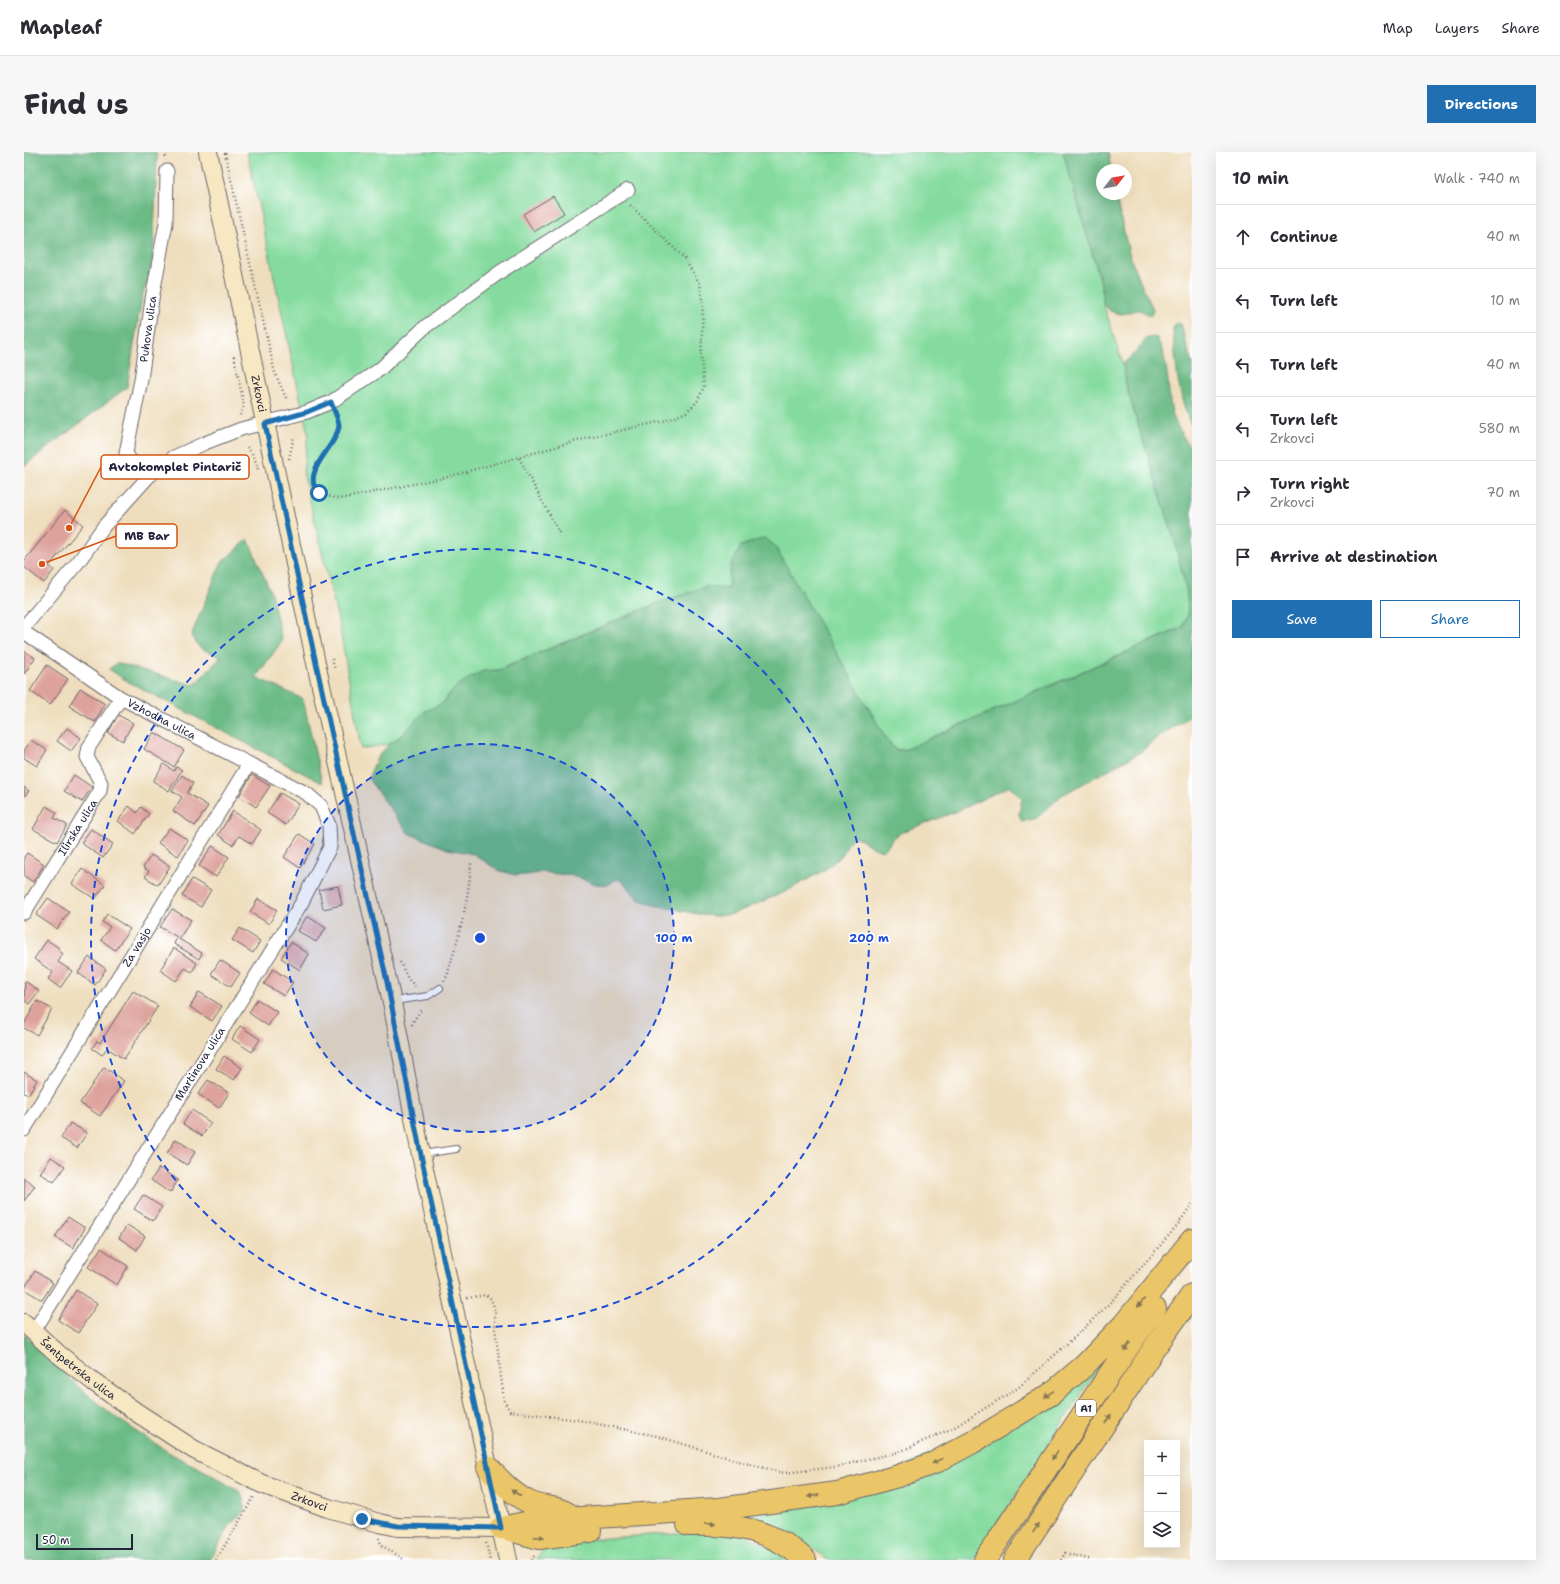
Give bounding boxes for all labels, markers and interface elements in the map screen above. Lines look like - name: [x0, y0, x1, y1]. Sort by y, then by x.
- text: Mapleaf: [20, 15, 102, 40]
- text: Map: [1383, 19, 1413, 37]
- text: Layers: [1435, 19, 1479, 37]
- text: Share: [1501, 19, 1540, 37]
- text: Find us: [24, 85, 129, 123]
- button: Directions: [1427, 85, 1536, 123]
- north arrow: [1096, 164, 1132, 200]
- text: 10 min: [1232, 167, 1289, 189]
- text: Walk · 740 m: [1434, 170, 1520, 187]
- icon: ahead: [1232, 226, 1254, 248]
- text: Continue: [1270, 227, 1338, 247]
- text: 40 m: [1486, 228, 1520, 245]
- icon: left: [1232, 290, 1254, 312]
- text: Turn left: [1270, 291, 1338, 311]
- text: 10 m: [1490, 292, 1520, 309]
- street label: Puhova ulica: [136, 295, 160, 363]
- icon: left: [1232, 354, 1254, 376]
- text: Turn left: [1270, 355, 1338, 375]
- text: 40 m: [1486, 356, 1520, 373]
- street label: Zrkovci: [248, 374, 270, 414]
- text: Turn left: [1270, 410, 1338, 430]
- icon: left: [1232, 418, 1254, 440]
- text: 580 m: [1479, 420, 1520, 437]
- text: Zrkovci: [1270, 430, 1314, 447]
- callout: Avtokomplet Pintarič: [101, 455, 249, 479]
- text: Avtokomplet Pintarič: [109, 459, 241, 475]
- text: Turn right: [1270, 474, 1350, 494]
- icon: right: [1232, 482, 1254, 504]
- route start: [310, 484, 328, 502]
- text: 70 m: [1486, 484, 1520, 501]
- text: Zrkovci: [1270, 494, 1314, 511]
- callout: MB Bar: [116, 524, 177, 548]
- text: MB Bar: [124, 528, 170, 544]
- icon: arrive: [1232, 546, 1254, 568]
- text: Arrive at destination: [1270, 547, 1438, 567]
- button: Save: [1232, 600, 1372, 638]
- button: Share: [1380, 600, 1520, 638]
- street label: Vzhodna ulica: [125, 695, 199, 743]
- street label: Ilirska ulica: [54, 796, 101, 858]
- street label: Za vasjo: [119, 924, 155, 970]
- text: 100 m: [656, 930, 693, 946]
- text: 200 m: [849, 930, 889, 946]
- centre of rings: [473, 931, 487, 945]
- street label: Martinova ulica: [171, 1024, 229, 1104]
- one-way arrow: [1137, 1298, 1146, 1309]
- street label: Šentpetrska ulica: [37, 1334, 119, 1403]
- one-way arrow: [1123, 1342, 1131, 1353]
- one-way arrow: [1044, 1390, 1054, 1398]
- road number: A1: [1076, 1400, 1096, 1416]
- one-way arrow: [1104, 1414, 1112, 1424]
- map controls: [1144, 1440, 1180, 1548]
- button: +: [1144, 1440, 1180, 1476]
- one-way arrow: [1051, 1450, 1059, 1461]
- one-way arrow: [932, 1458, 943, 1464]
- button: −: [1144, 1476, 1180, 1512]
- street label: Zrkovci: [289, 1488, 330, 1515]
- one-way arrow: [510, 1489, 521, 1497]
- one-way arrow: [807, 1493, 819, 1499]
- route end: [353, 1510, 371, 1528]
- button: layers: [1144, 1512, 1180, 1548]
- one-way arrow: [704, 1521, 717, 1527]
- one-way arrow: [1033, 1522, 1040, 1533]
- scale bar: [36, 1532, 133, 1551]
- text: 50 m: [42, 1533, 70, 1548]
- one-way arrow: [532, 1533, 545, 1540]

